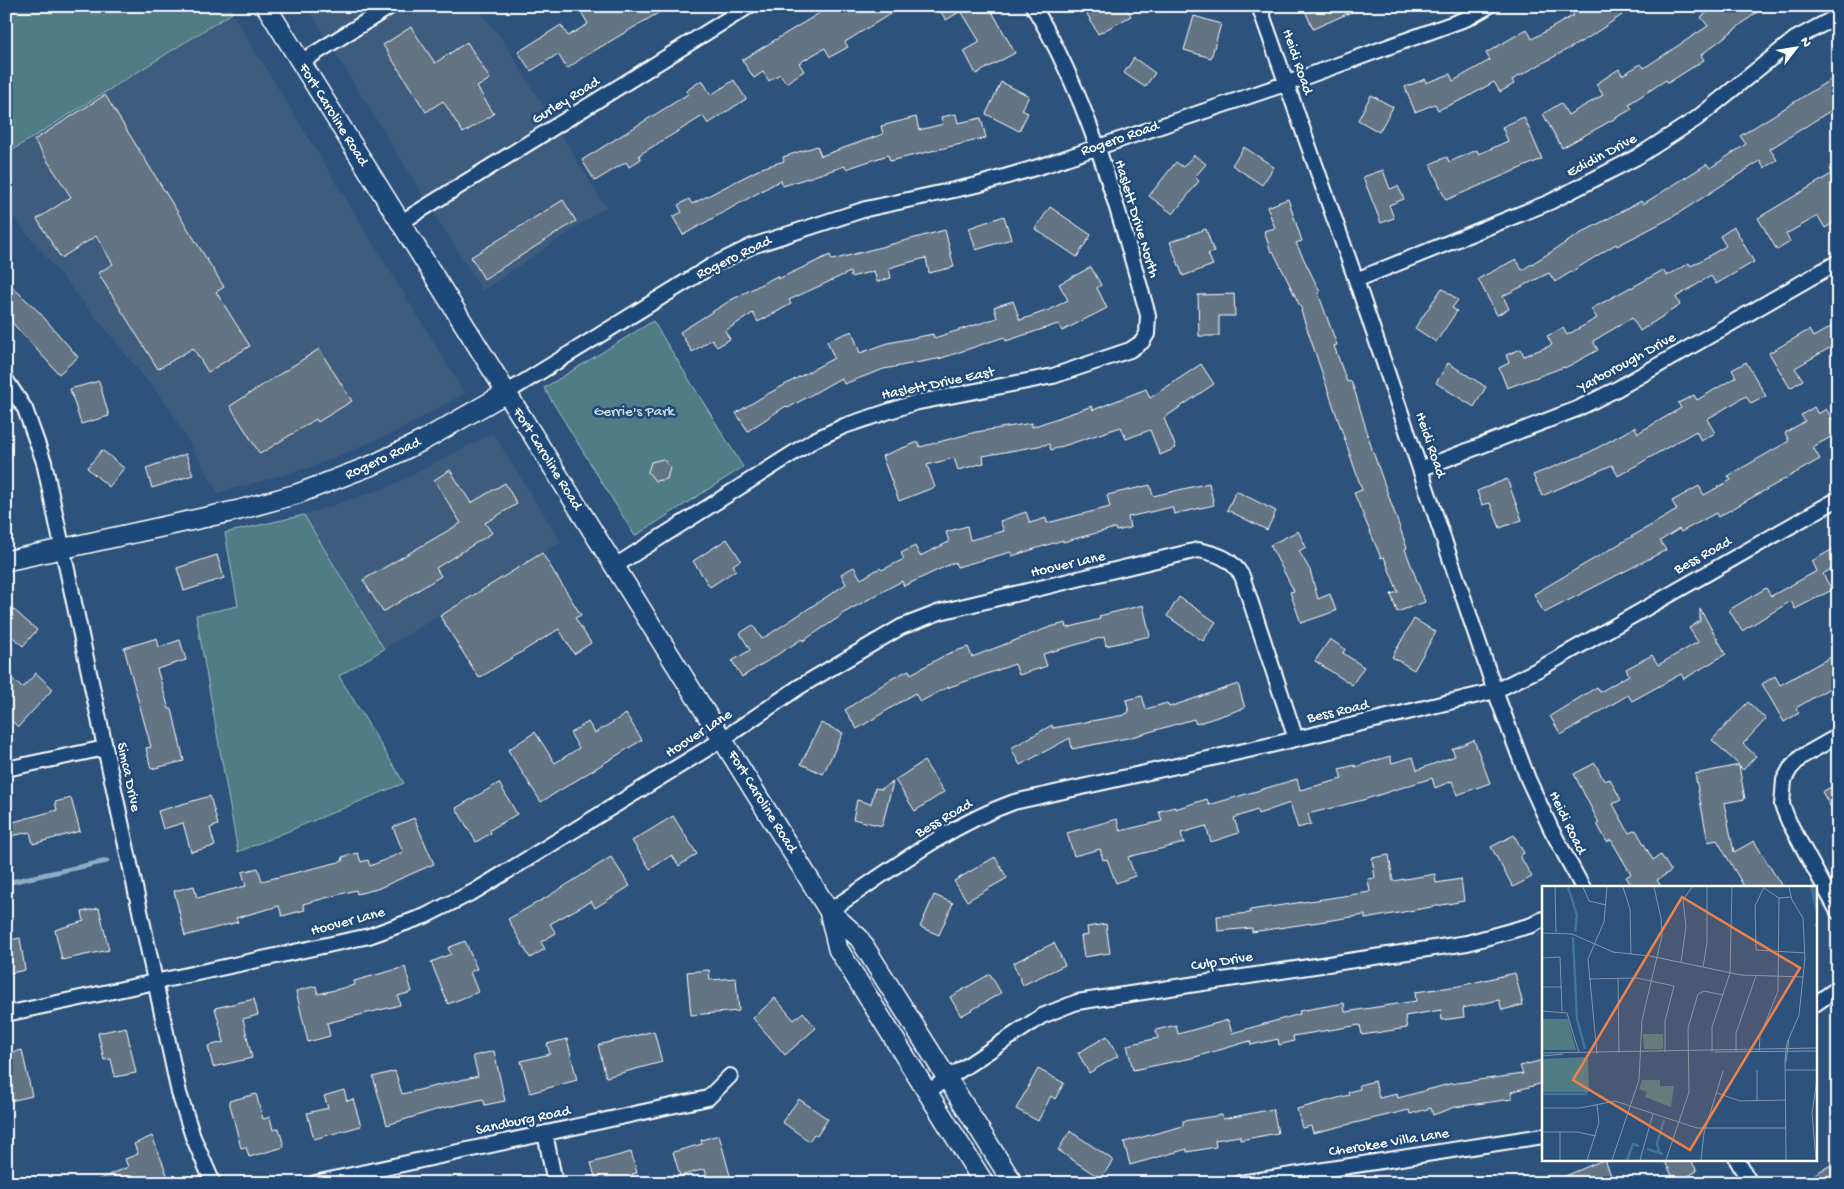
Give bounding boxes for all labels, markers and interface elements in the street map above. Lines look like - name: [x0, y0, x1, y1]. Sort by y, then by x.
- north arrow: [1772, 22, 1822, 72]
- street label: Heidi Road: [1277, 27, 1317, 98]
- text: N: [1795, 34, 1815, 51]
- street label: Fort Caroline Road: [294, 59, 372, 171]
- street label: Gurley Road: [529, 72, 604, 129]
- street label: Rogero Road: [1079, 117, 1163, 161]
- street label: Edidin Drive: [1564, 130, 1640, 182]
- street label: Haslett Drive North: [1109, 158, 1163, 280]
- street label: Rogero Road: [694, 232, 776, 284]
- street label: Yarborough Drive: [1573, 329, 1679, 398]
- street label: Haslett Drive East: [880, 363, 998, 405]
- street label: Fort Caroline Road: [508, 403, 586, 515]
- park label: Gerrie's Park: [594, 403, 675, 421]
- street label: Heidi Road: [1410, 410, 1450, 481]
- street label: Rogero Road: [342, 433, 425, 484]
- street label: Bess Road: [1670, 532, 1736, 580]
- street label: Hoover Lane: [1029, 548, 1107, 582]
- street label: Bess Road: [1304, 696, 1372, 728]
- street label: Hoover Lane: [662, 706, 736, 762]
- street label: Simca Drive: [112, 741, 144, 814]
- street label: Fort Caroline Road: [723, 746, 801, 858]
- street label: Heidi Road: [1544, 789, 1591, 859]
- street label: Bess Road: [911, 795, 977, 843]
- inset map: [1542, 886, 1816, 1162]
- street label: Hoover Lane: [309, 903, 387, 941]
- street label: Culp Drive: [1190, 948, 1254, 976]
- street label: Sandburg Road: [474, 1102, 573, 1140]
- street label: Cherokee Villa Lane: [1328, 1125, 1451, 1161]

